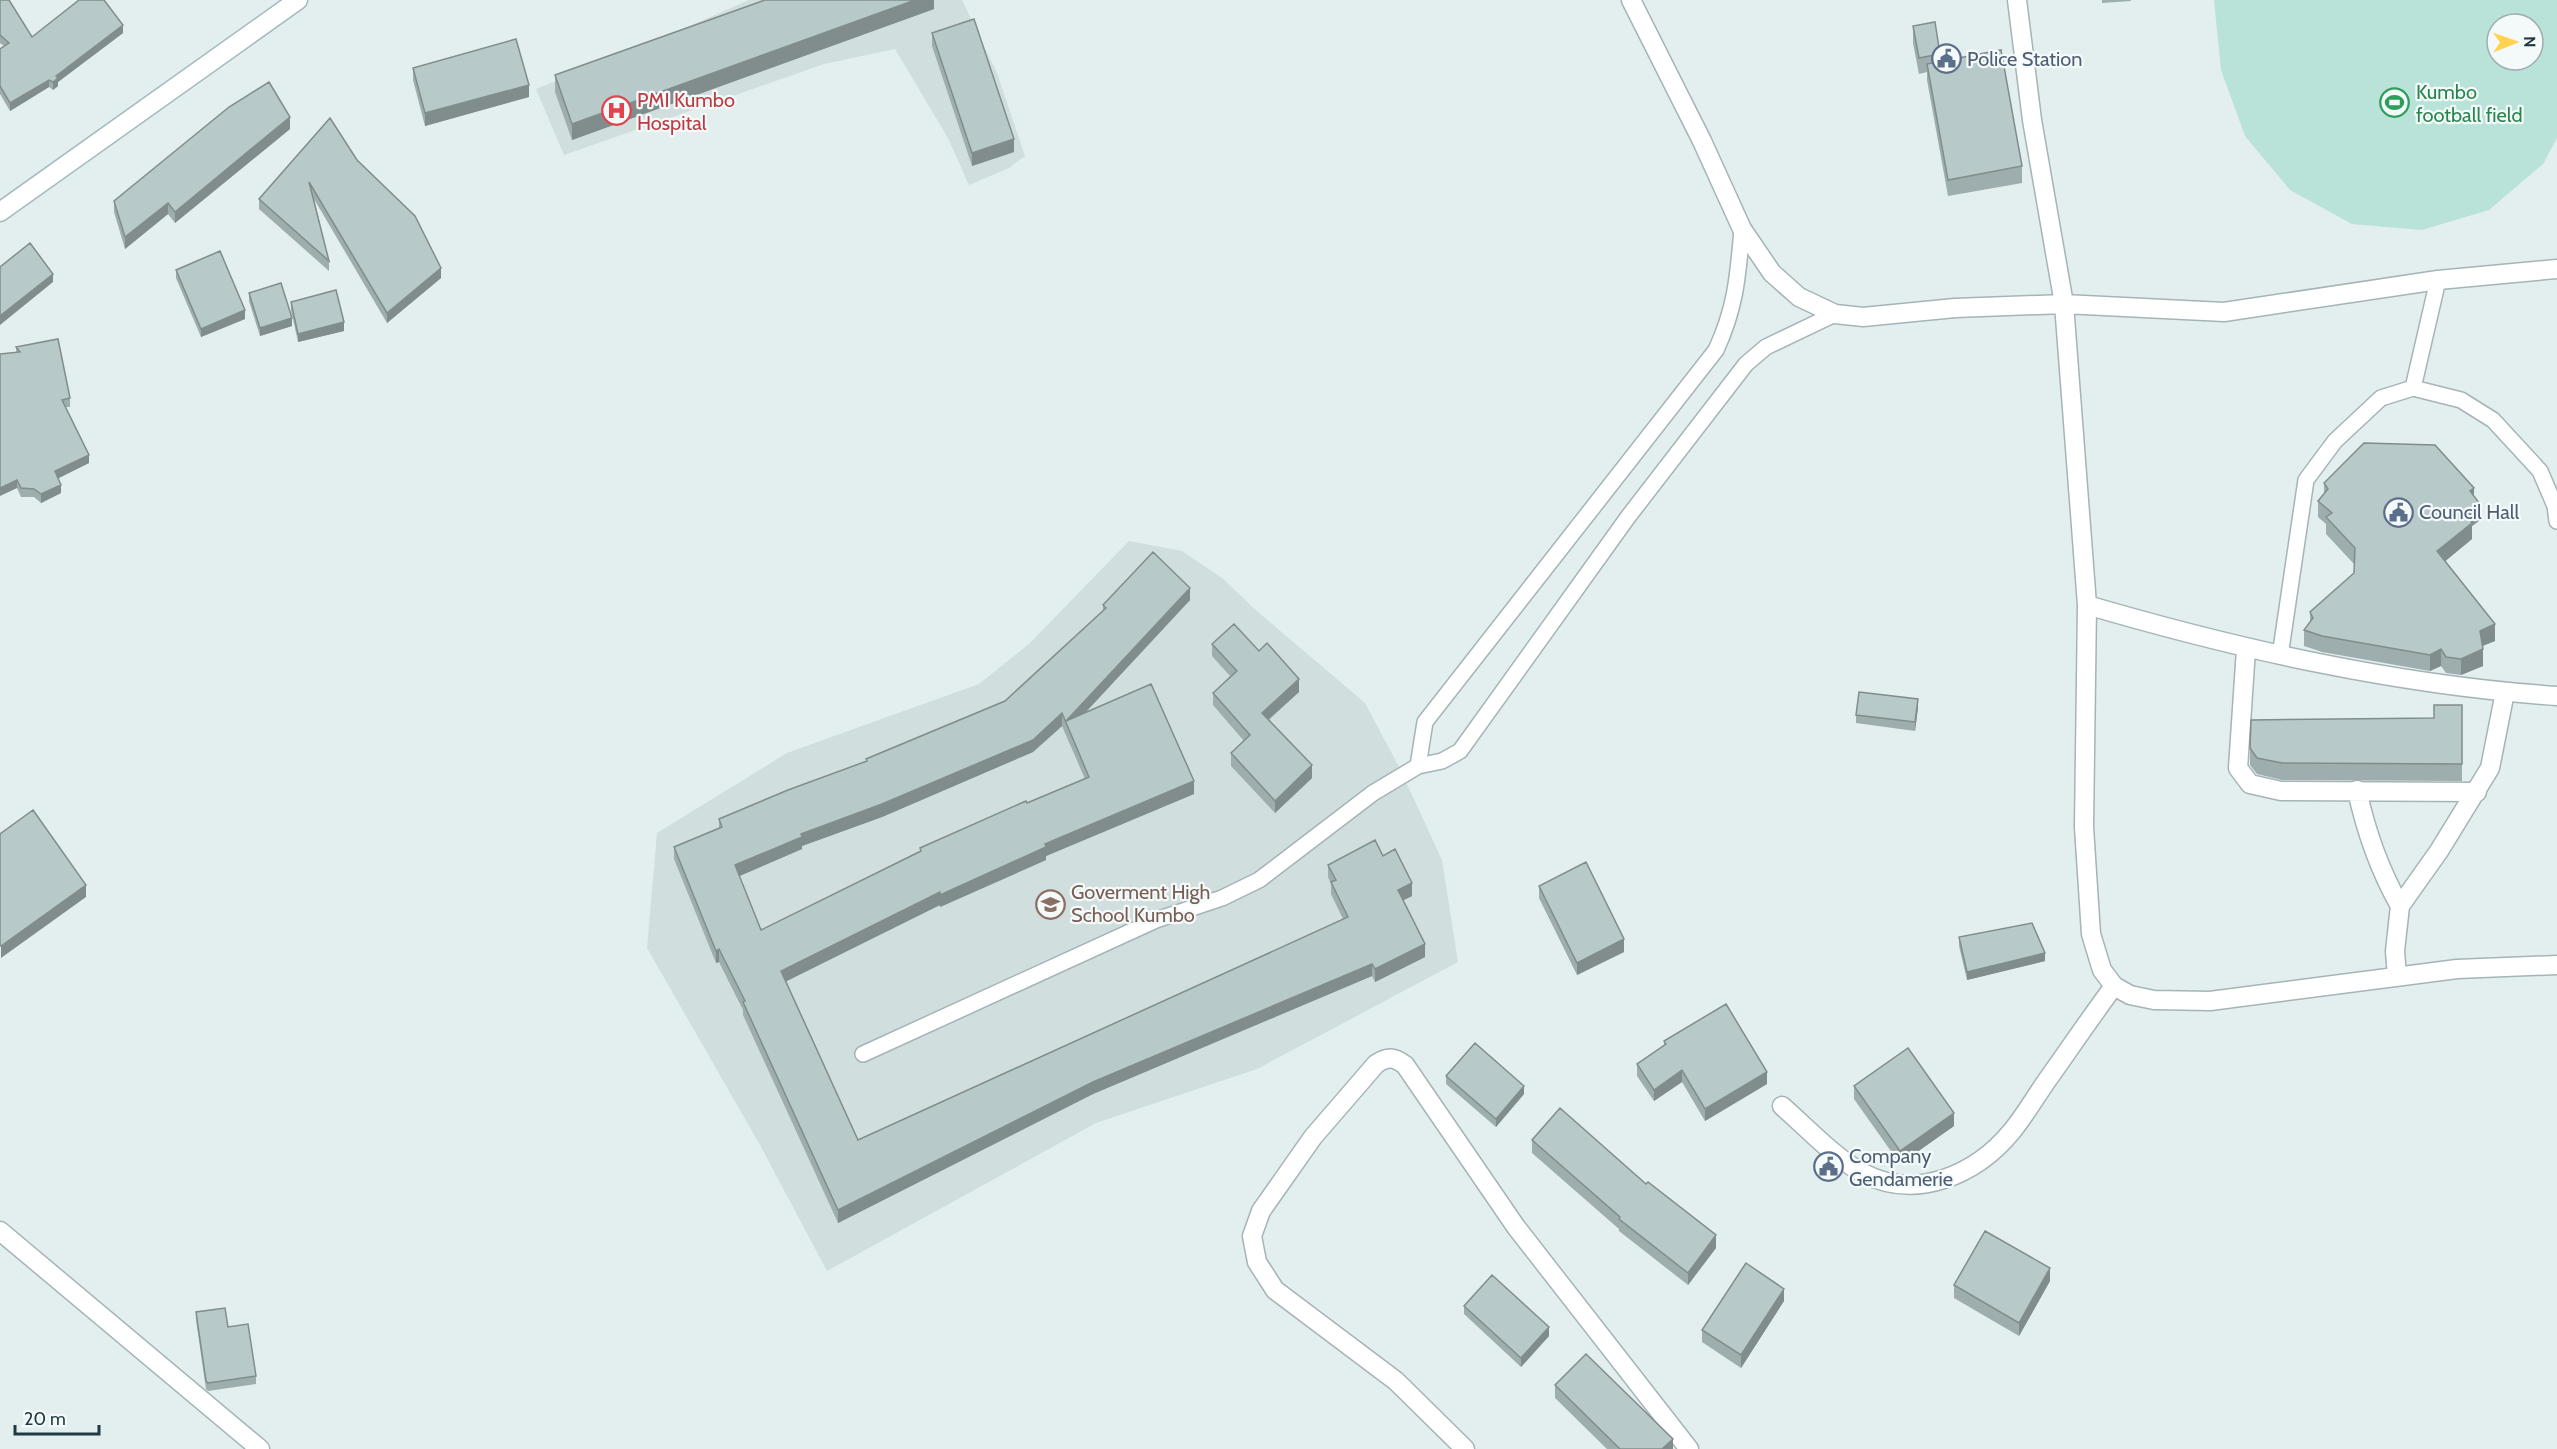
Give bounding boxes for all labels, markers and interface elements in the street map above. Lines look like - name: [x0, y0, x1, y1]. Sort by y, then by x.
- north arrow: [2485, 12, 2545, 72]
- text: N: [2520, 36, 2539, 48]
- public building icon: Police Station: [1930, 43, 1962, 75]
- place label: Police Station: [1967, 47, 2083, 71]
- place label: Kumbo football field: [2416, 80, 2522, 127]
- sports icon: Kumbo football field: [2379, 87, 2411, 119]
- place label: PMI Kumbo Hospital: [637, 88, 735, 135]
- hospital icon: PMI Kumbo Hospital: [600, 95, 632, 127]
- public building icon: Council Hall: [2382, 496, 2414, 528]
- place label: Council Hall: [2419, 500, 2519, 524]
- place label: Goverment High School Kumbo: [1071, 880, 1210, 927]
- school or university icon: Goverment High School Kumbo: [1034, 888, 1066, 920]
- place label: Company Gendamerie: [1849, 1144, 1953, 1191]
- public building icon: Company Gendamerie: [1812, 1151, 1844, 1183]
- scale bar: [15, 1398, 99, 1436]
- text: 20 m: [24, 1408, 66, 1430]

